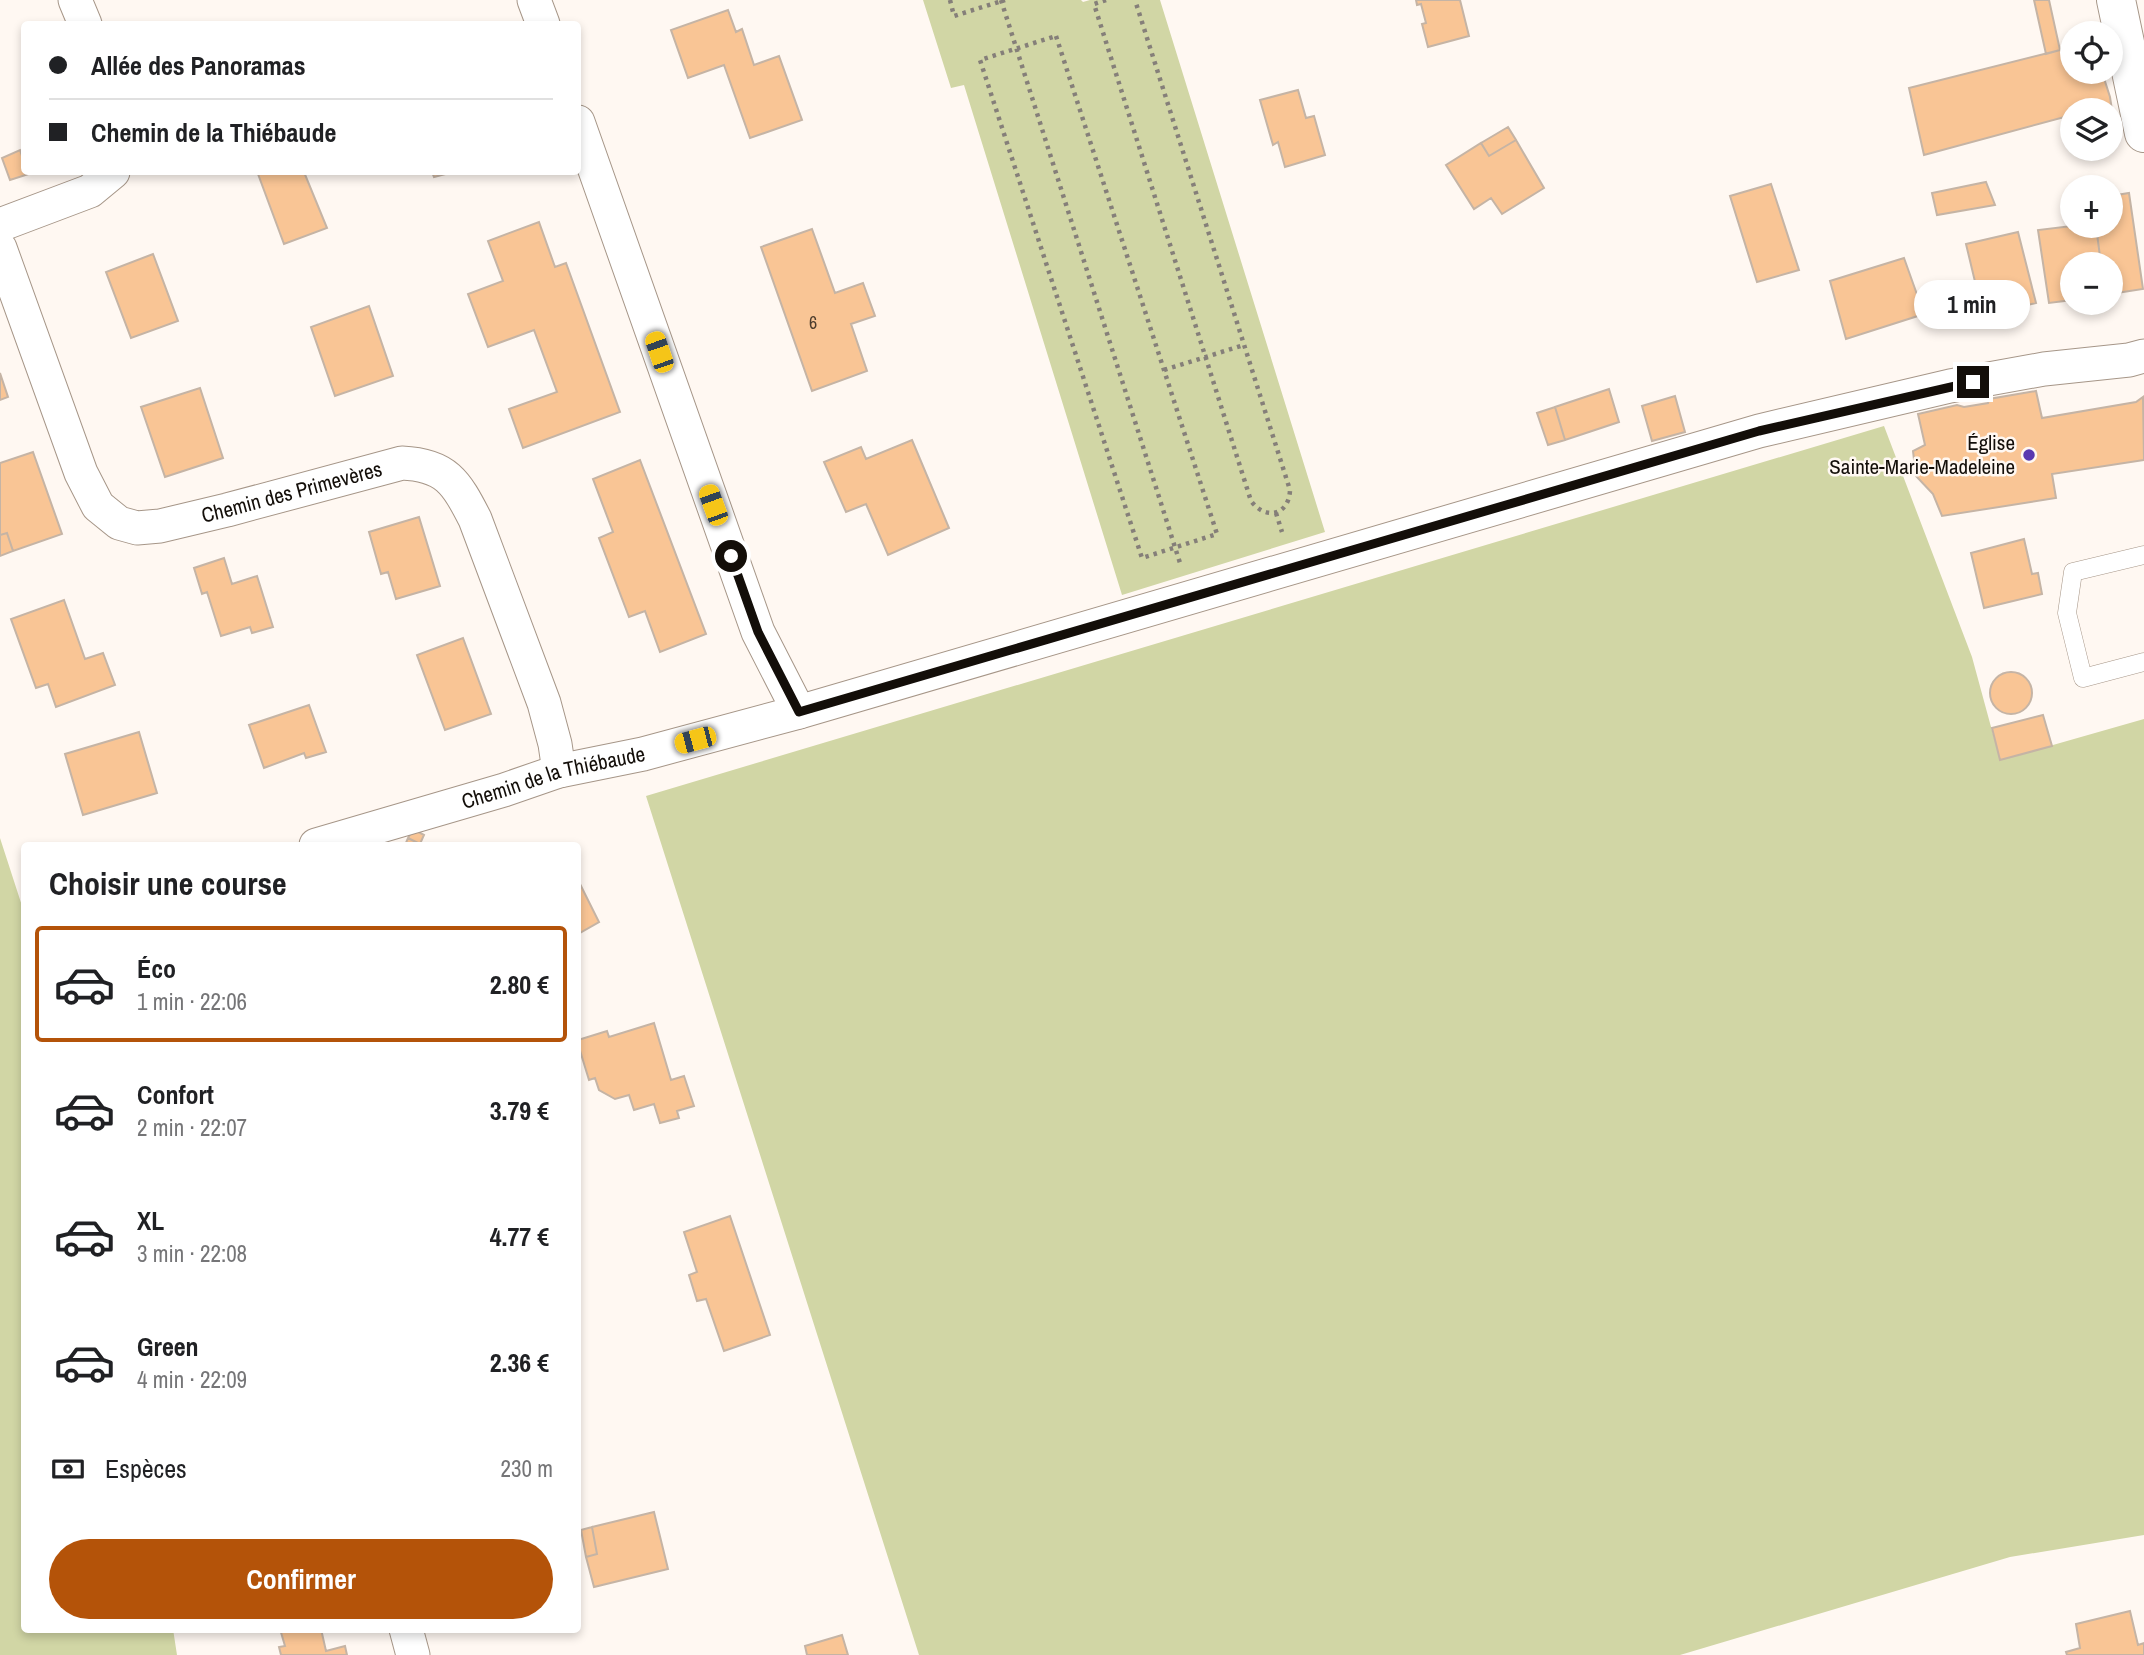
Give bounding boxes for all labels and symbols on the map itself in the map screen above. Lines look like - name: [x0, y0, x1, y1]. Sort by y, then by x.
- callout: 1 min: [1915, 280, 2031, 330]
- house number: 6: [809, 310, 817, 335]
- car: [643, 329, 676, 375]
- route end: [1957, 366, 1989, 398]
- place label: Église Sainte-Marie-Madeleine: [1829, 428, 2015, 481]
- marker: Église Sainte-Marie-Madeleine: [2021, 447, 2037, 463]
- street label: Chemin des Primevères: [198, 454, 385, 530]
- car: [696, 482, 731, 528]
- route start: [715, 540, 747, 572]
- car: [672, 724, 719, 756]
- street label: Chemin de la Thiébaude: [458, 739, 648, 816]

